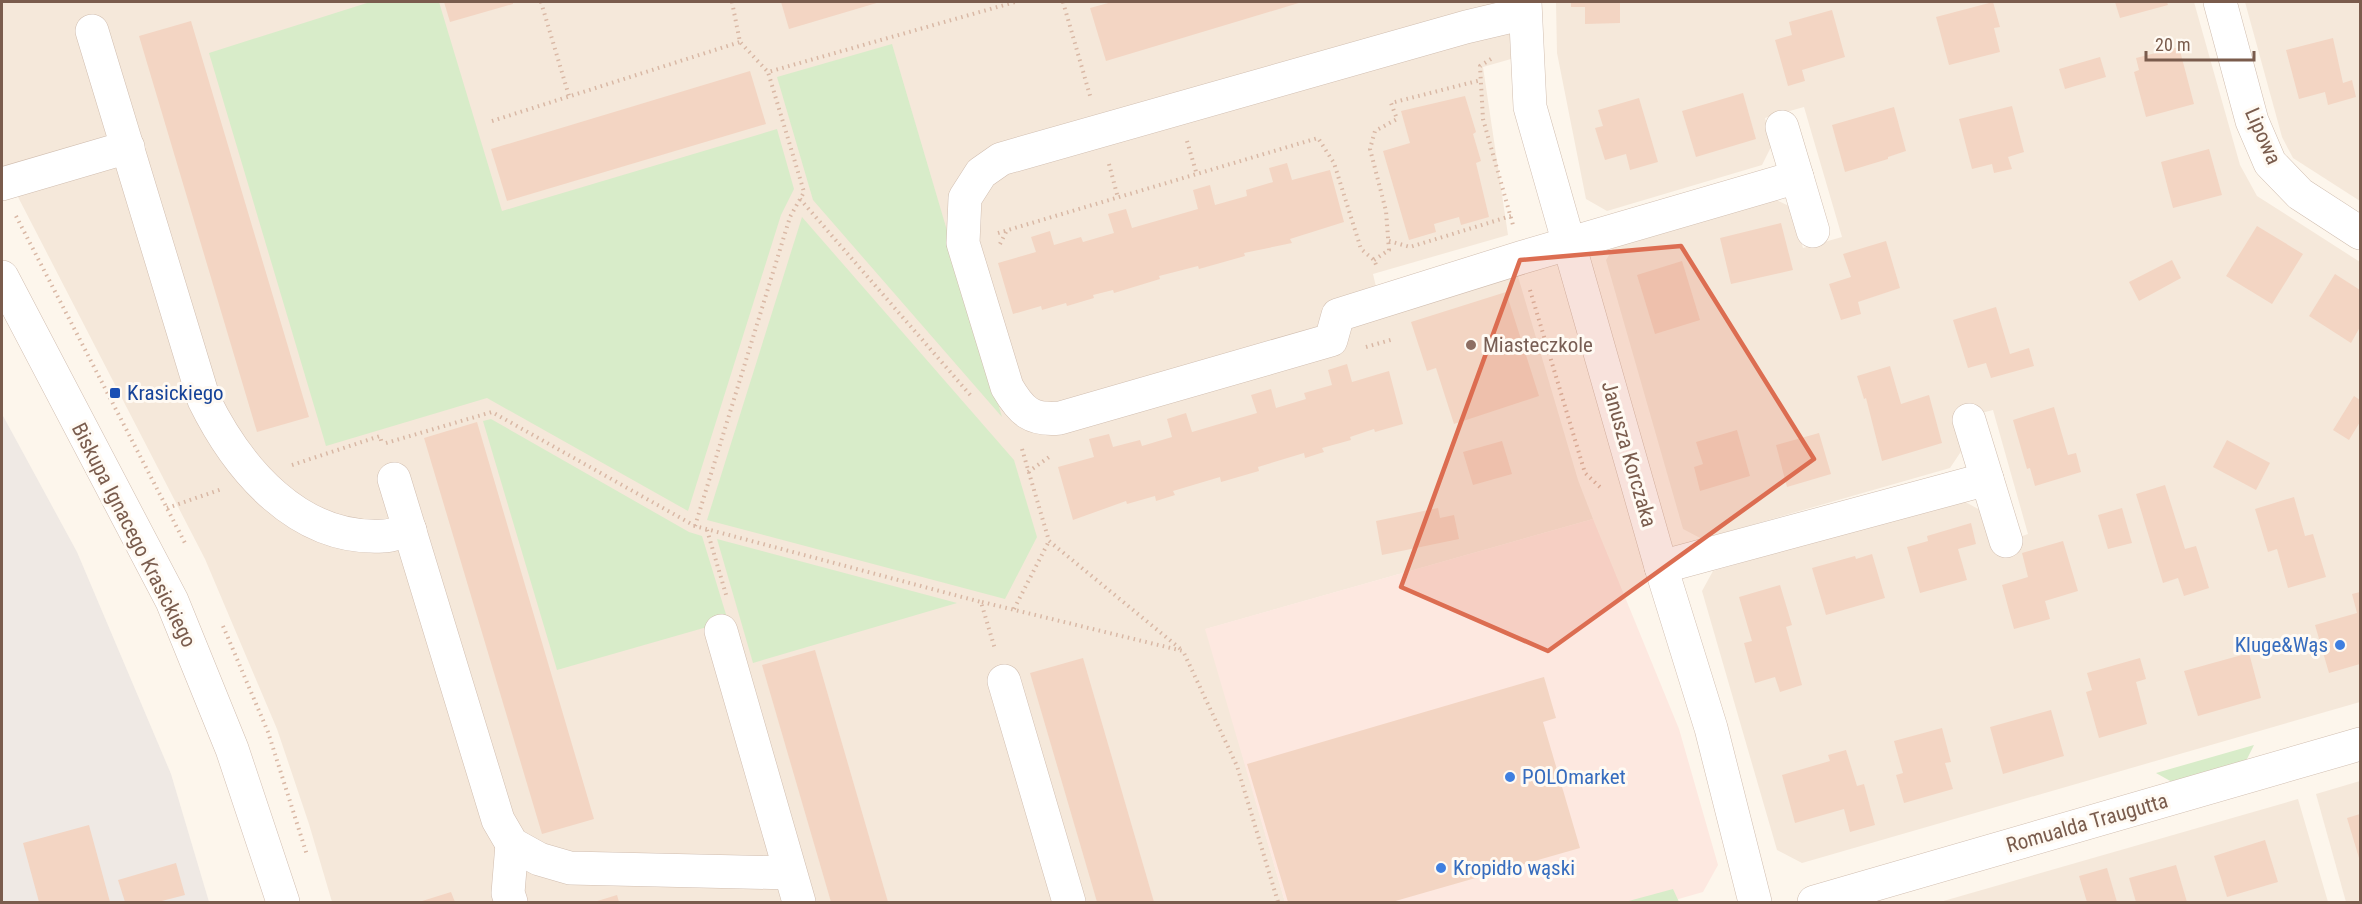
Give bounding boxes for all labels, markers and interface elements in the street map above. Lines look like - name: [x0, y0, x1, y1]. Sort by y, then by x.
- scale bar: [2146, 24, 2254, 62]
- text: 20 m: [2155, 34, 2190, 55]
- street label: Lipowa: [2240, 104, 2286, 168]
- place label: Miasteczkole: [1483, 333, 1593, 357]
- marker: Miasteczkole: [1464, 338, 1478, 352]
- street label: Janusza Korczaka: [1597, 378, 1661, 530]
- place label: Krasickiego: [127, 381, 224, 405]
- marker: Krasickiego: [108, 386, 122, 400]
- street label: Biskupa Ignacego Krasickiego: [67, 419, 201, 651]
- place label: Kluge&Wąs: [2235, 633, 2328, 657]
- marker: Kluge&Wąs: [2333, 638, 2347, 652]
- place label: POLOmarket: [1522, 765, 1626, 789]
- marker: POLOmarket: [1503, 770, 1517, 784]
- street label: Romualda Traugutta: [2004, 788, 2170, 858]
- place label: Kropidło wąski: [1453, 856, 1575, 880]
- marker: Kropidło wąski: [1434, 861, 1448, 875]

